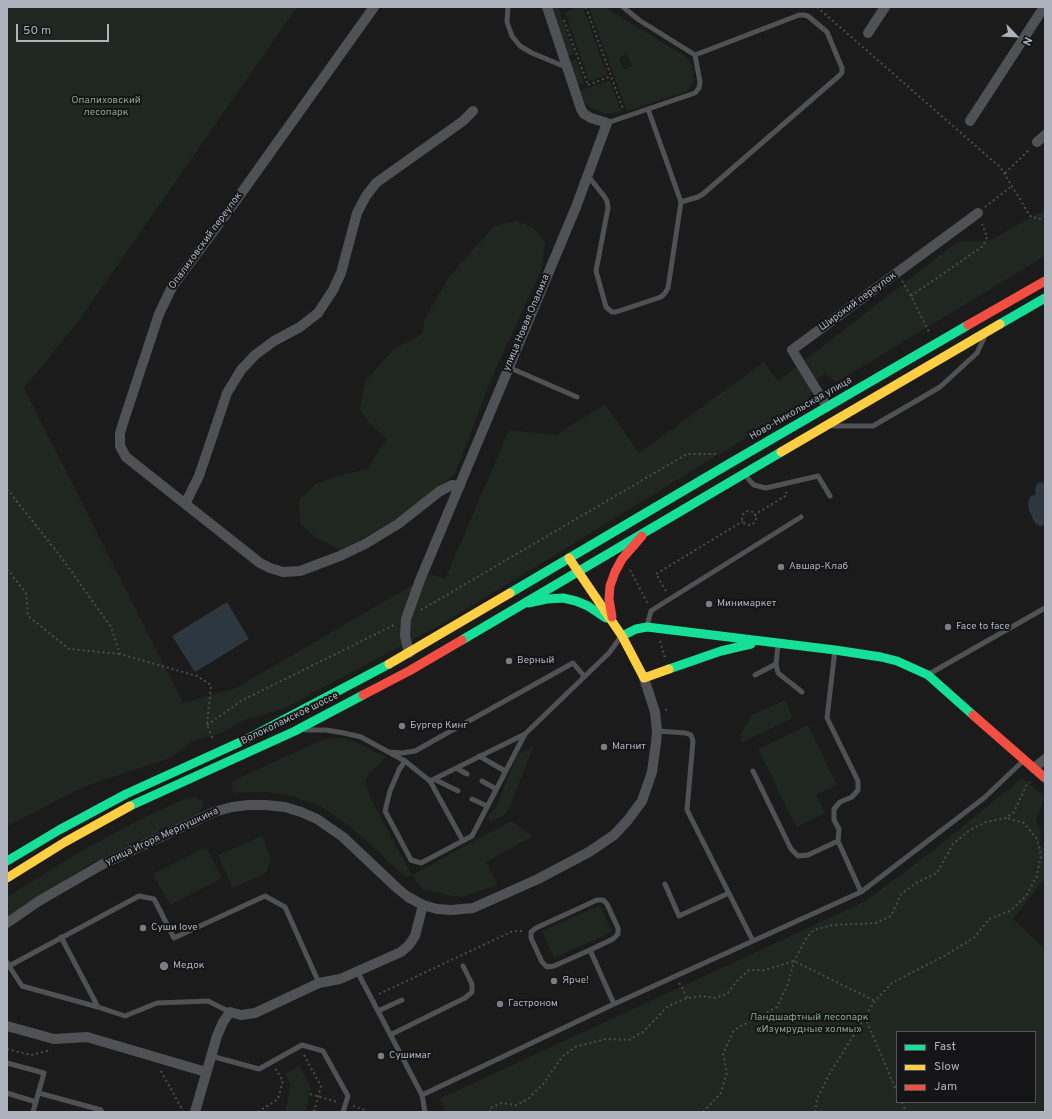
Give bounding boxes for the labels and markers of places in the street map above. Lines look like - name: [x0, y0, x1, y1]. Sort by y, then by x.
- place label: Авшар-Клаб: [789, 561, 848, 573]
- marker: Авшар-Клаб: [776, 562, 786, 572]
- place label: Минимаркет: [717, 598, 776, 610]
- marker: Минимаркет: [704, 599, 714, 609]
- place label: Face to face: [956, 621, 1010, 633]
- marker: Face to face: [943, 622, 953, 632]
- place label: Верный: [517, 655, 554, 667]
- marker: Верный: [504, 656, 514, 666]
- place label: Бургер Кинг: [410, 720, 468, 732]
- marker: Бургер Кинг: [397, 721, 407, 731]
- place label: Магнит: [612, 741, 646, 753]
- marker: Магнит: [599, 742, 609, 752]
- place label: Суши love: [151, 922, 198, 934]
- marker: Суши love: [138, 923, 148, 933]
- marker: Медок: [158, 960, 170, 972]
- place label: Медок: [173, 960, 204, 972]
- place label: Ярче!: [562, 975, 589, 987]
- marker: Ярче!: [549, 976, 559, 986]
- place label: Гастроном: [508, 998, 558, 1010]
- marker: Гастроном: [495, 999, 505, 1009]
- place label: Сушимаг: [389, 1050, 431, 1062]
- marker: Сушимаг: [376, 1051, 386, 1061]

